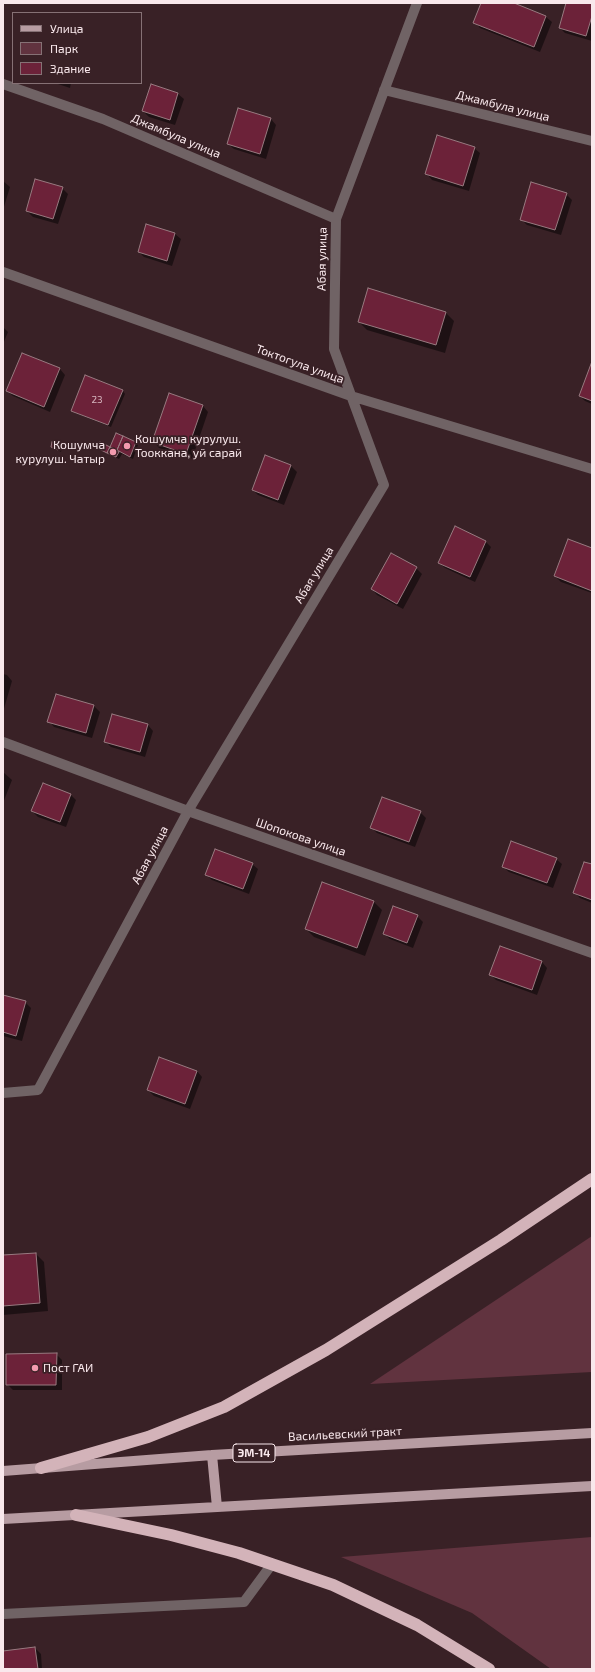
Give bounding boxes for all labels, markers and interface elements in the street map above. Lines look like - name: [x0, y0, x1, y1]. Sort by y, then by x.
- legend: [12, 12, 142, 84]
- text: Улица: [50, 21, 83, 35]
- text: Парк: [50, 41, 78, 55]
- text: Здание: [50, 61, 91, 75]
- street label: Джамбула улица: [455, 87, 551, 125]
- street label: Джамбула улица: [129, 111, 223, 161]
- street label: Абая улица: [314, 227, 330, 291]
- street label: Токтогула улица: [254, 341, 346, 387]
- house number: 23: [91, 394, 103, 406]
- place label: Кошумча курулуш. Тооккана, уй сарай: [135, 432, 242, 460]
- place label: Кошумча курулуш. Чатыр: [15, 438, 105, 466]
- marker: Кошумча курулуш. Тооккана, уй сарай: [122, 441, 132, 451]
- marker: Кошумча курулуш. Чатыр: [108, 447, 118, 457]
- street label: Абая улица: [291, 544, 337, 606]
- street label: Шопокова улица: [254, 815, 348, 859]
- street label: Абая улица: [129, 824, 171, 886]
- place label: Пост ГАИ: [43, 1361, 93, 1375]
- marker: Пост ГАИ: [30, 1363, 40, 1373]
- street label: Васильевский тракт: [288, 1424, 402, 1444]
- road number: ЭМ-14: [233, 1444, 275, 1462]

